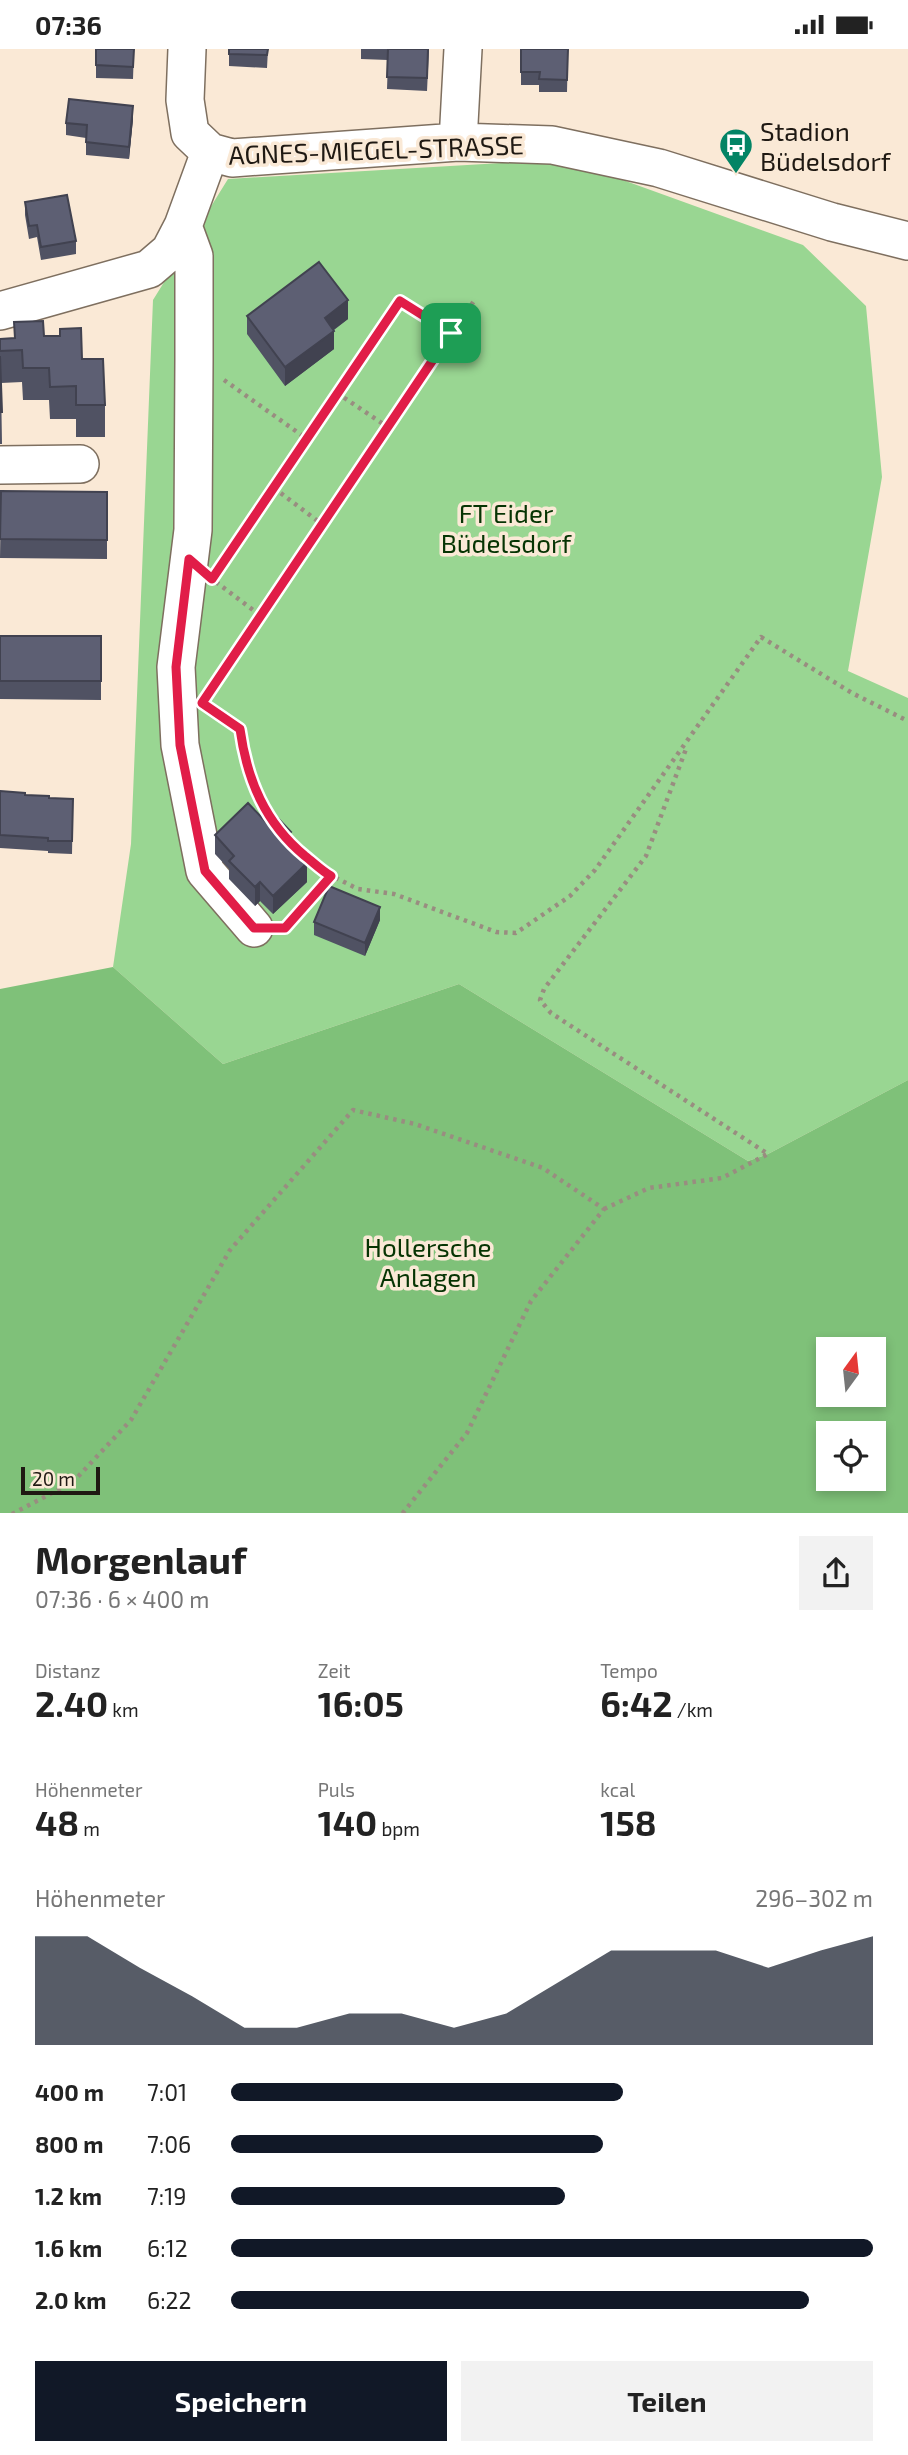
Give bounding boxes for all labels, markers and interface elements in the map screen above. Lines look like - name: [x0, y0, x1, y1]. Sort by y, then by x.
- text: 07:36: [35, 9, 102, 40]
- place label: Stadion Büdelsdorf: [760, 115, 892, 176]
- bus stop icon: Stadion Büdelsdorf: [717, 126, 755, 175]
- street label: AGNES-MIEGEL-STRASSE: [228, 128, 524, 170]
- pin: [421, 303, 481, 363]
- icon: arrive: [432, 314, 470, 352]
- park label: FT Eider Büdelsdorf: [441, 497, 572, 558]
- park label: Hollersche Anlagen: [365, 1231, 491, 1292]
- north arrow: [816, 1337, 886, 1407]
- map controls: [816, 1337, 886, 1491]
- button: locate: [816, 1421, 886, 1491]
- scale bar: [21, 1465, 100, 1496]
- text: 20 m: [32, 1467, 75, 1490]
- text: Morgenlauf: [35, 1536, 247, 1582]
- button: share: [799, 1536, 873, 1610]
- text: 07:36 · 6 × 400 m: [35, 1585, 209, 1613]
- text: Distanz: [35, 1659, 100, 1682]
- text: Zeit: [318, 1659, 351, 1682]
- text: Tempo: [600, 1659, 658, 1682]
- text: 2.40: [35, 1682, 108, 1724]
- text: 16:05: [318, 1682, 404, 1724]
- text: 6:42: [600, 1682, 673, 1724]
- text: km: [108, 1698, 139, 1721]
- text: /km: [673, 1698, 713, 1721]
- text: Höhenmeter: [35, 1778, 143, 1801]
- text: Puls: [318, 1778, 355, 1801]
- text: kcal: [600, 1778, 635, 1801]
- text: 48: [35, 1801, 79, 1843]
- text: 140: [318, 1801, 377, 1843]
- text: 158: [600, 1801, 657, 1843]
- text: m: [79, 1817, 100, 1840]
- text: bpm: [377, 1817, 420, 1840]
- text: Höhenmeter: [35, 1884, 165, 1912]
- text: 296–302 m: [755, 1884, 873, 1912]
- text: 400 m: [35, 2078, 104, 2106]
- text: 7:01: [147, 2078, 187, 2106]
- text: 800 m: [35, 2130, 104, 2158]
- text: 7:06: [147, 2130, 191, 2158]
- text: 1.2 km: [35, 2182, 102, 2210]
- text: 7:19: [147, 2182, 187, 2210]
- text: 1.6 km: [35, 2234, 102, 2262]
- text: 6:12: [147, 2234, 188, 2262]
- text: 2.0 km: [35, 2286, 107, 2314]
- text: 6:22: [147, 2286, 191, 2314]
- button: Speichern: [35, 2361, 447, 2441]
- button: Teilen: [461, 2361, 873, 2441]

